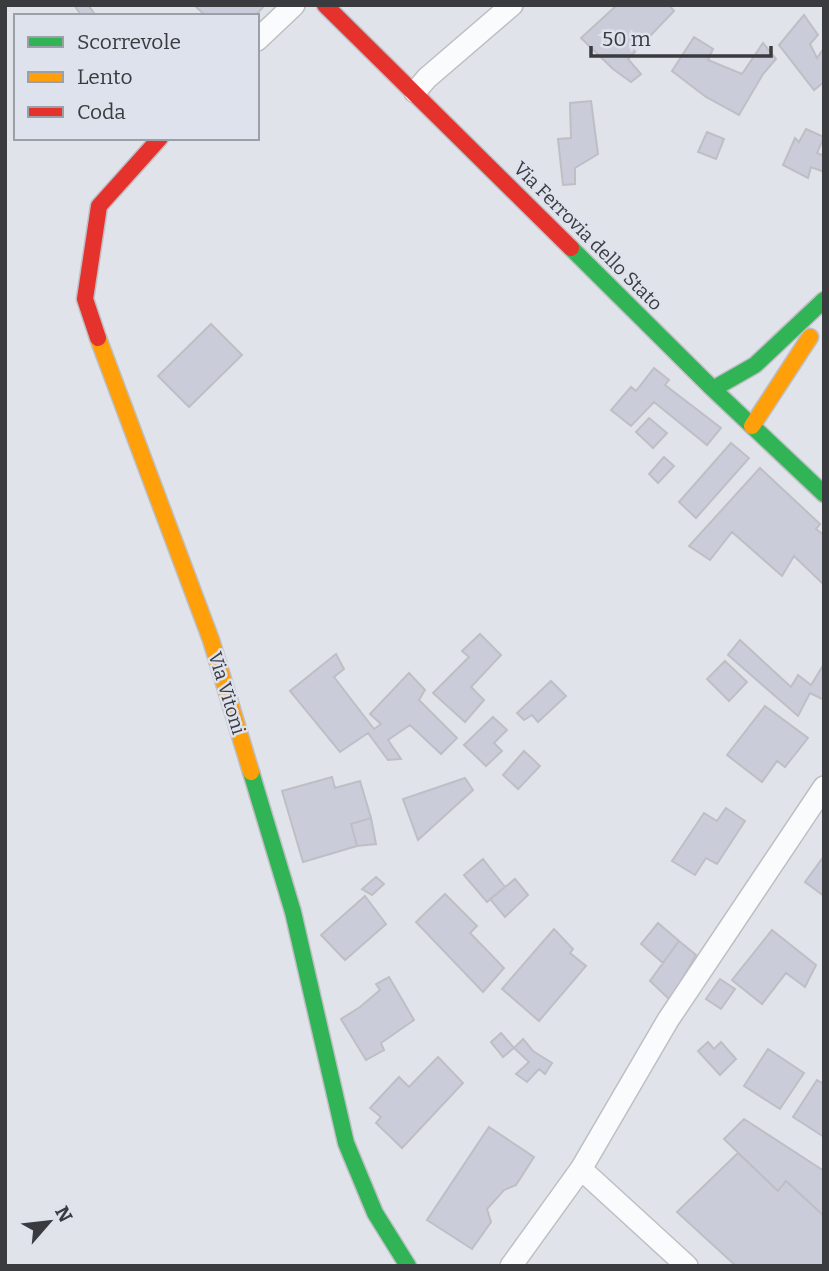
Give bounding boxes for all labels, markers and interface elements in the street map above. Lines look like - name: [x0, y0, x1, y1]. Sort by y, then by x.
- legend: [14, 14, 259, 140]
- scale bar: [591, 14, 771, 58]
- text: 50 m: [602, 26, 651, 52]
- text: Scorrevole: [77, 29, 181, 55]
- text: Lento: [77, 64, 133, 90]
- text: Coda: [77, 99, 126, 125]
- street label: Via Ferrovia dello Stato: [509, 157, 667, 315]
- street label: Via Vitoni: [204, 649, 251, 737]
- north arrow: [14, 1187, 84, 1257]
- text: N: [50, 1202, 77, 1226]

